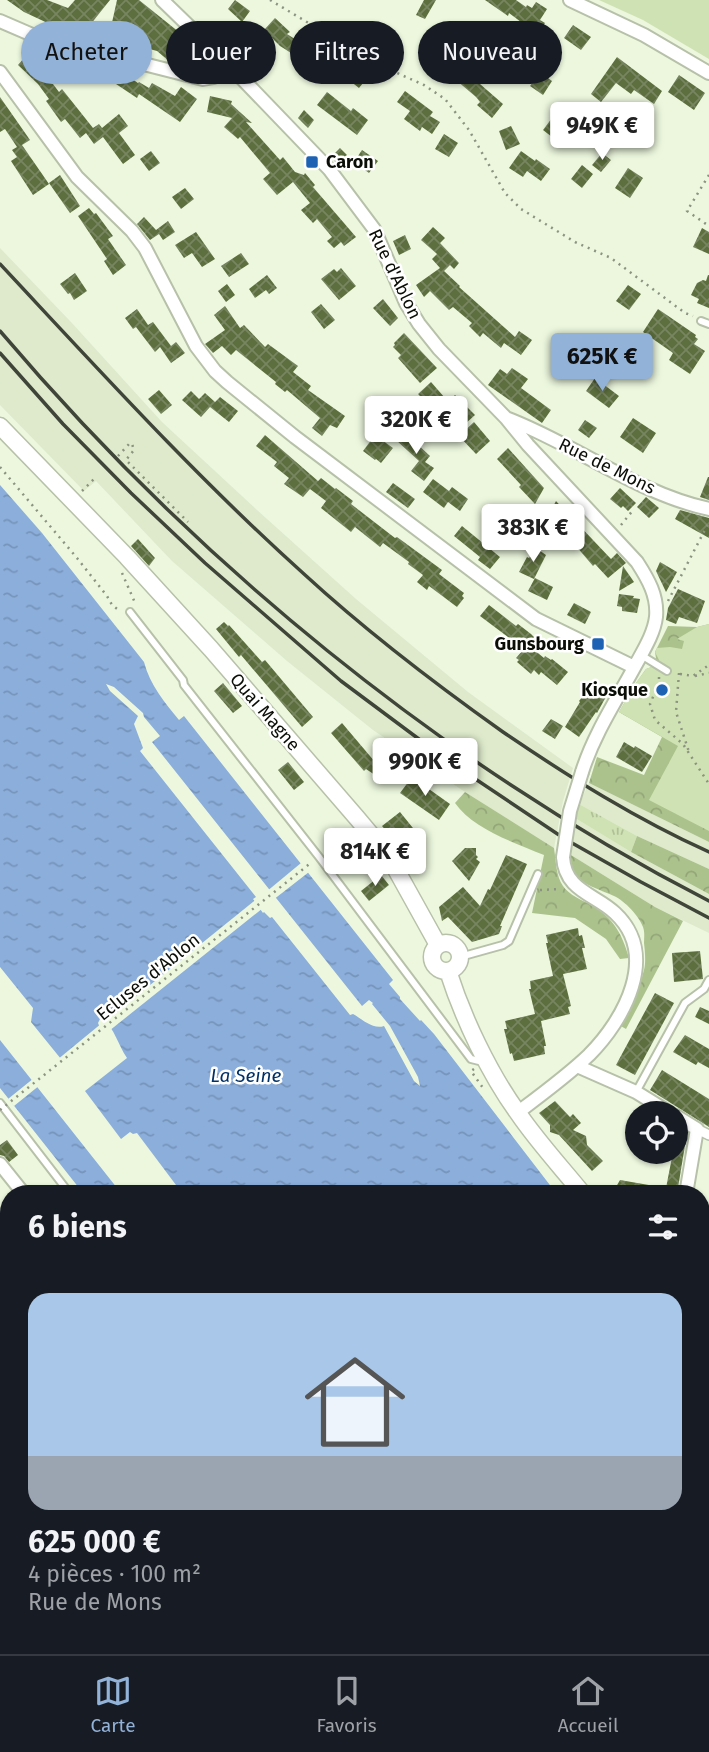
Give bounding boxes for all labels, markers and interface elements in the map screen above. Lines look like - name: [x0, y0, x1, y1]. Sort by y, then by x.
- chip: Acheter: [21, 21, 152, 84]
- chip: Louer: [166, 21, 276, 84]
- chip: Filtres: [290, 21, 404, 84]
- chip: Nouveau: [418, 21, 562, 84]
- pin: 949K €: [545, 102, 659, 162]
- text: 949K €: [566, 111, 638, 139]
- place label: Caron: [326, 151, 374, 173]
- marker: Caron: [304, 154, 320, 170]
- street label: Rue d'Ablon: [364, 225, 426, 323]
- pin: 625K €: [545, 334, 659, 393]
- text: 625K €: [567, 342, 637, 370]
- pin: 320K €: [359, 396, 473, 456]
- text: 320K €: [381, 405, 451, 433]
- street label: Rue de Mons: [555, 433, 659, 499]
- pin: 383K €: [476, 504, 590, 564]
- text: 383K €: [498, 513, 568, 541]
- place label: Gunsbourg: [495, 633, 584, 655]
- marker: Gunsbourg: [590, 636, 606, 652]
- street label: Quai Magne: [225, 669, 305, 755]
- place label: Kiosque: [581, 679, 648, 701]
- marker: Kiosque: [654, 682, 670, 698]
- pin: 990K €: [368, 738, 482, 798]
- text: 990K €: [389, 747, 461, 775]
- pin: 814K €: [318, 828, 432, 888]
- text: 814K €: [340, 837, 410, 865]
- street label: Ecluses d'Ablon: [92, 929, 204, 1025]
- water label: La Seine: [211, 1064, 282, 1087]
- map controls: [625, 1101, 688, 1164]
- button: locate: [625, 1101, 688, 1164]
- icon: filters: [644, 1208, 682, 1246]
- text: 6 biens: [28, 1209, 127, 1245]
- icon: home: [292, 1339, 418, 1465]
- text: 625 000 €: [28, 1524, 161, 1560]
- text: 4 pièces · 100 m²: [28, 1560, 201, 1588]
- text: Rue de Mons: [28, 1588, 162, 1616]
- tab: Carte: [90, 1672, 136, 1737]
- tab: Favoris: [317, 1672, 377, 1737]
- tab: Accueil: [558, 1672, 619, 1737]

